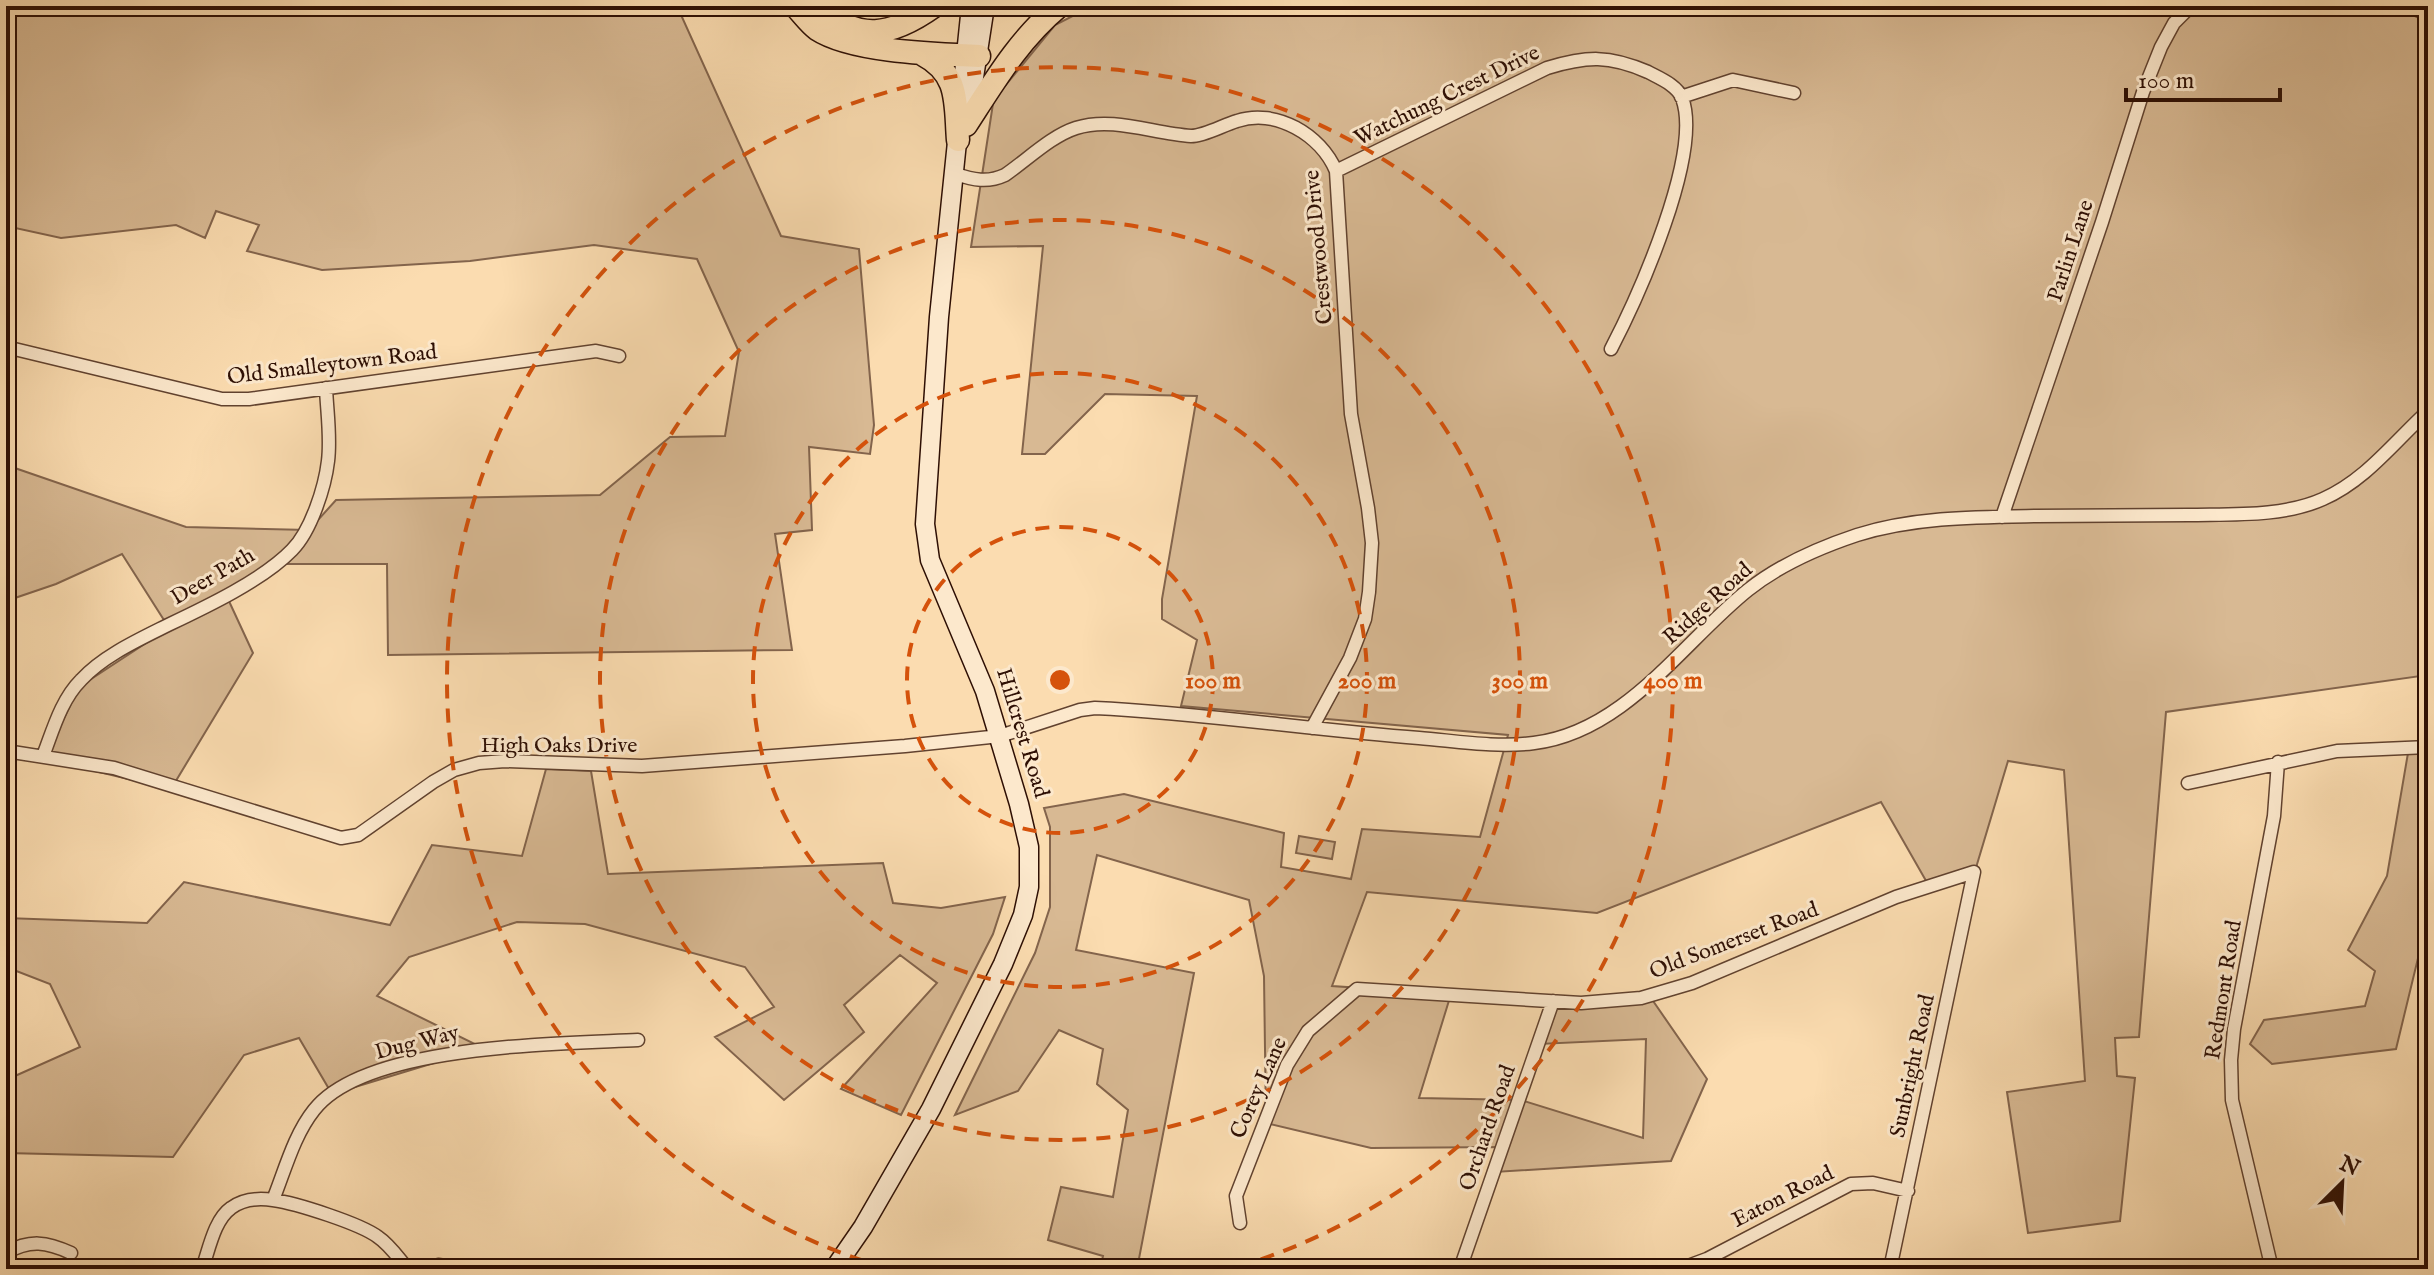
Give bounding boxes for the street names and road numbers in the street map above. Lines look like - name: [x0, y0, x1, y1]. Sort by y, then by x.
- street label: Watchung Crest Drive: [1350, 39, 1544, 153]
- street label: Crestwood Drive: [1298, 169, 1340, 325]
- street label: Parlin Lane: [2041, 196, 2101, 306]
- street label: Old Smalleytown Road: [225, 338, 439, 392]
- street label: Deer Path: [166, 542, 260, 612]
- street label: Ridge Road: [1657, 556, 1759, 651]
- street label: Hillcrest Road: [989, 665, 1055, 802]
- street label: High Oaks Drive: [481, 732, 637, 760]
- street label: Old Somerset Road: [1645, 896, 1823, 986]
- street label: Redmont Road: [2199, 918, 2249, 1062]
- street label: Sunbright Road: [1884, 992, 1942, 1140]
- street label: Dug Way: [372, 1019, 462, 1067]
- street label: Corey Lane: [1224, 1033, 1294, 1143]
- street label: Orchard Road: [1453, 1061, 1523, 1195]
- street label: Eaton Road: [1728, 1159, 1839, 1235]

